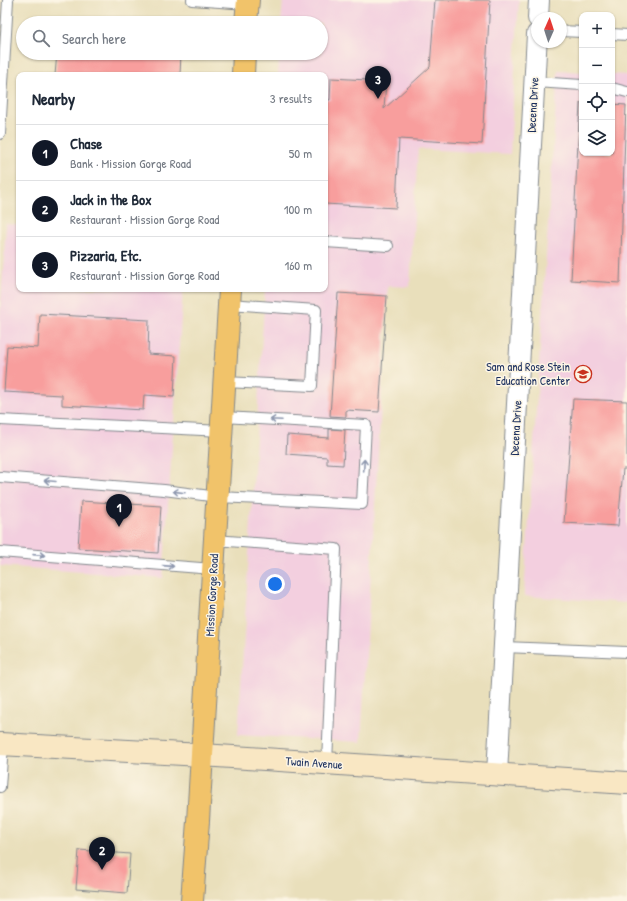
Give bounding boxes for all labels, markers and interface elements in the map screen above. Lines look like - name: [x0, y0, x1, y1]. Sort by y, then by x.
- north arrow: [531, 12, 567, 48]
- map controls: [579, 12, 615, 156]
- button: +: [579, 12, 615, 48]
- search box: [16, 16, 328, 60]
- icon: search: [30, 27, 52, 49]
- text: Search here: [62, 28, 126, 49]
- button: −: [579, 48, 615, 84]
- pin: 3: [365, 66, 391, 99]
- street label: Decena Drive: [523, 77, 542, 133]
- button: locate: [579, 84, 615, 120]
- text: Nearby: [32, 87, 75, 110]
- text: 3 results: [270, 89, 312, 107]
- button: layers: [579, 120, 615, 156]
- text: Chase: [70, 133, 102, 154]
- text: 1: [43, 144, 47, 162]
- text: 50 m: [289, 144, 312, 162]
- text: Bank · Mission Gorge Road: [70, 154, 191, 172]
- text: Jack in the Box: [70, 189, 152, 210]
- text: 2: [42, 200, 48, 218]
- text: 100 m: [284, 200, 312, 218]
- text: Restaurant · Mission Gorge Road: [70, 210, 219, 228]
- text: Pizzaria, Etc.: [70, 245, 142, 266]
- text: 3: [42, 256, 48, 274]
- text: 160 m: [284, 256, 312, 274]
- text: Restaurant · Mission Gorge Road: [70, 266, 219, 284]
- place label: Sam and Rose Stein Education Center: [486, 358, 570, 389]
- school or university icon: Sam and Rose Stein Education Center: [573, 364, 593, 384]
- street label: Decena Drive: [506, 400, 525, 456]
- one-way arrow: [270, 416, 283, 423]
- one-way arrow: [360, 459, 368, 472]
- one-way arrow: [44, 477, 57, 484]
- one-way arrow: [173, 488, 186, 496]
- pin: 1: [106, 494, 132, 527]
- one-way arrow: [32, 552, 45, 559]
- street label: Mission Gorge Road: [201, 553, 222, 637]
- one-way arrow: [162, 562, 175, 569]
- your location: [265, 574, 285, 594]
- street label: Twain Avenue: [285, 752, 343, 773]
- pin: 2: [89, 837, 115, 870]

